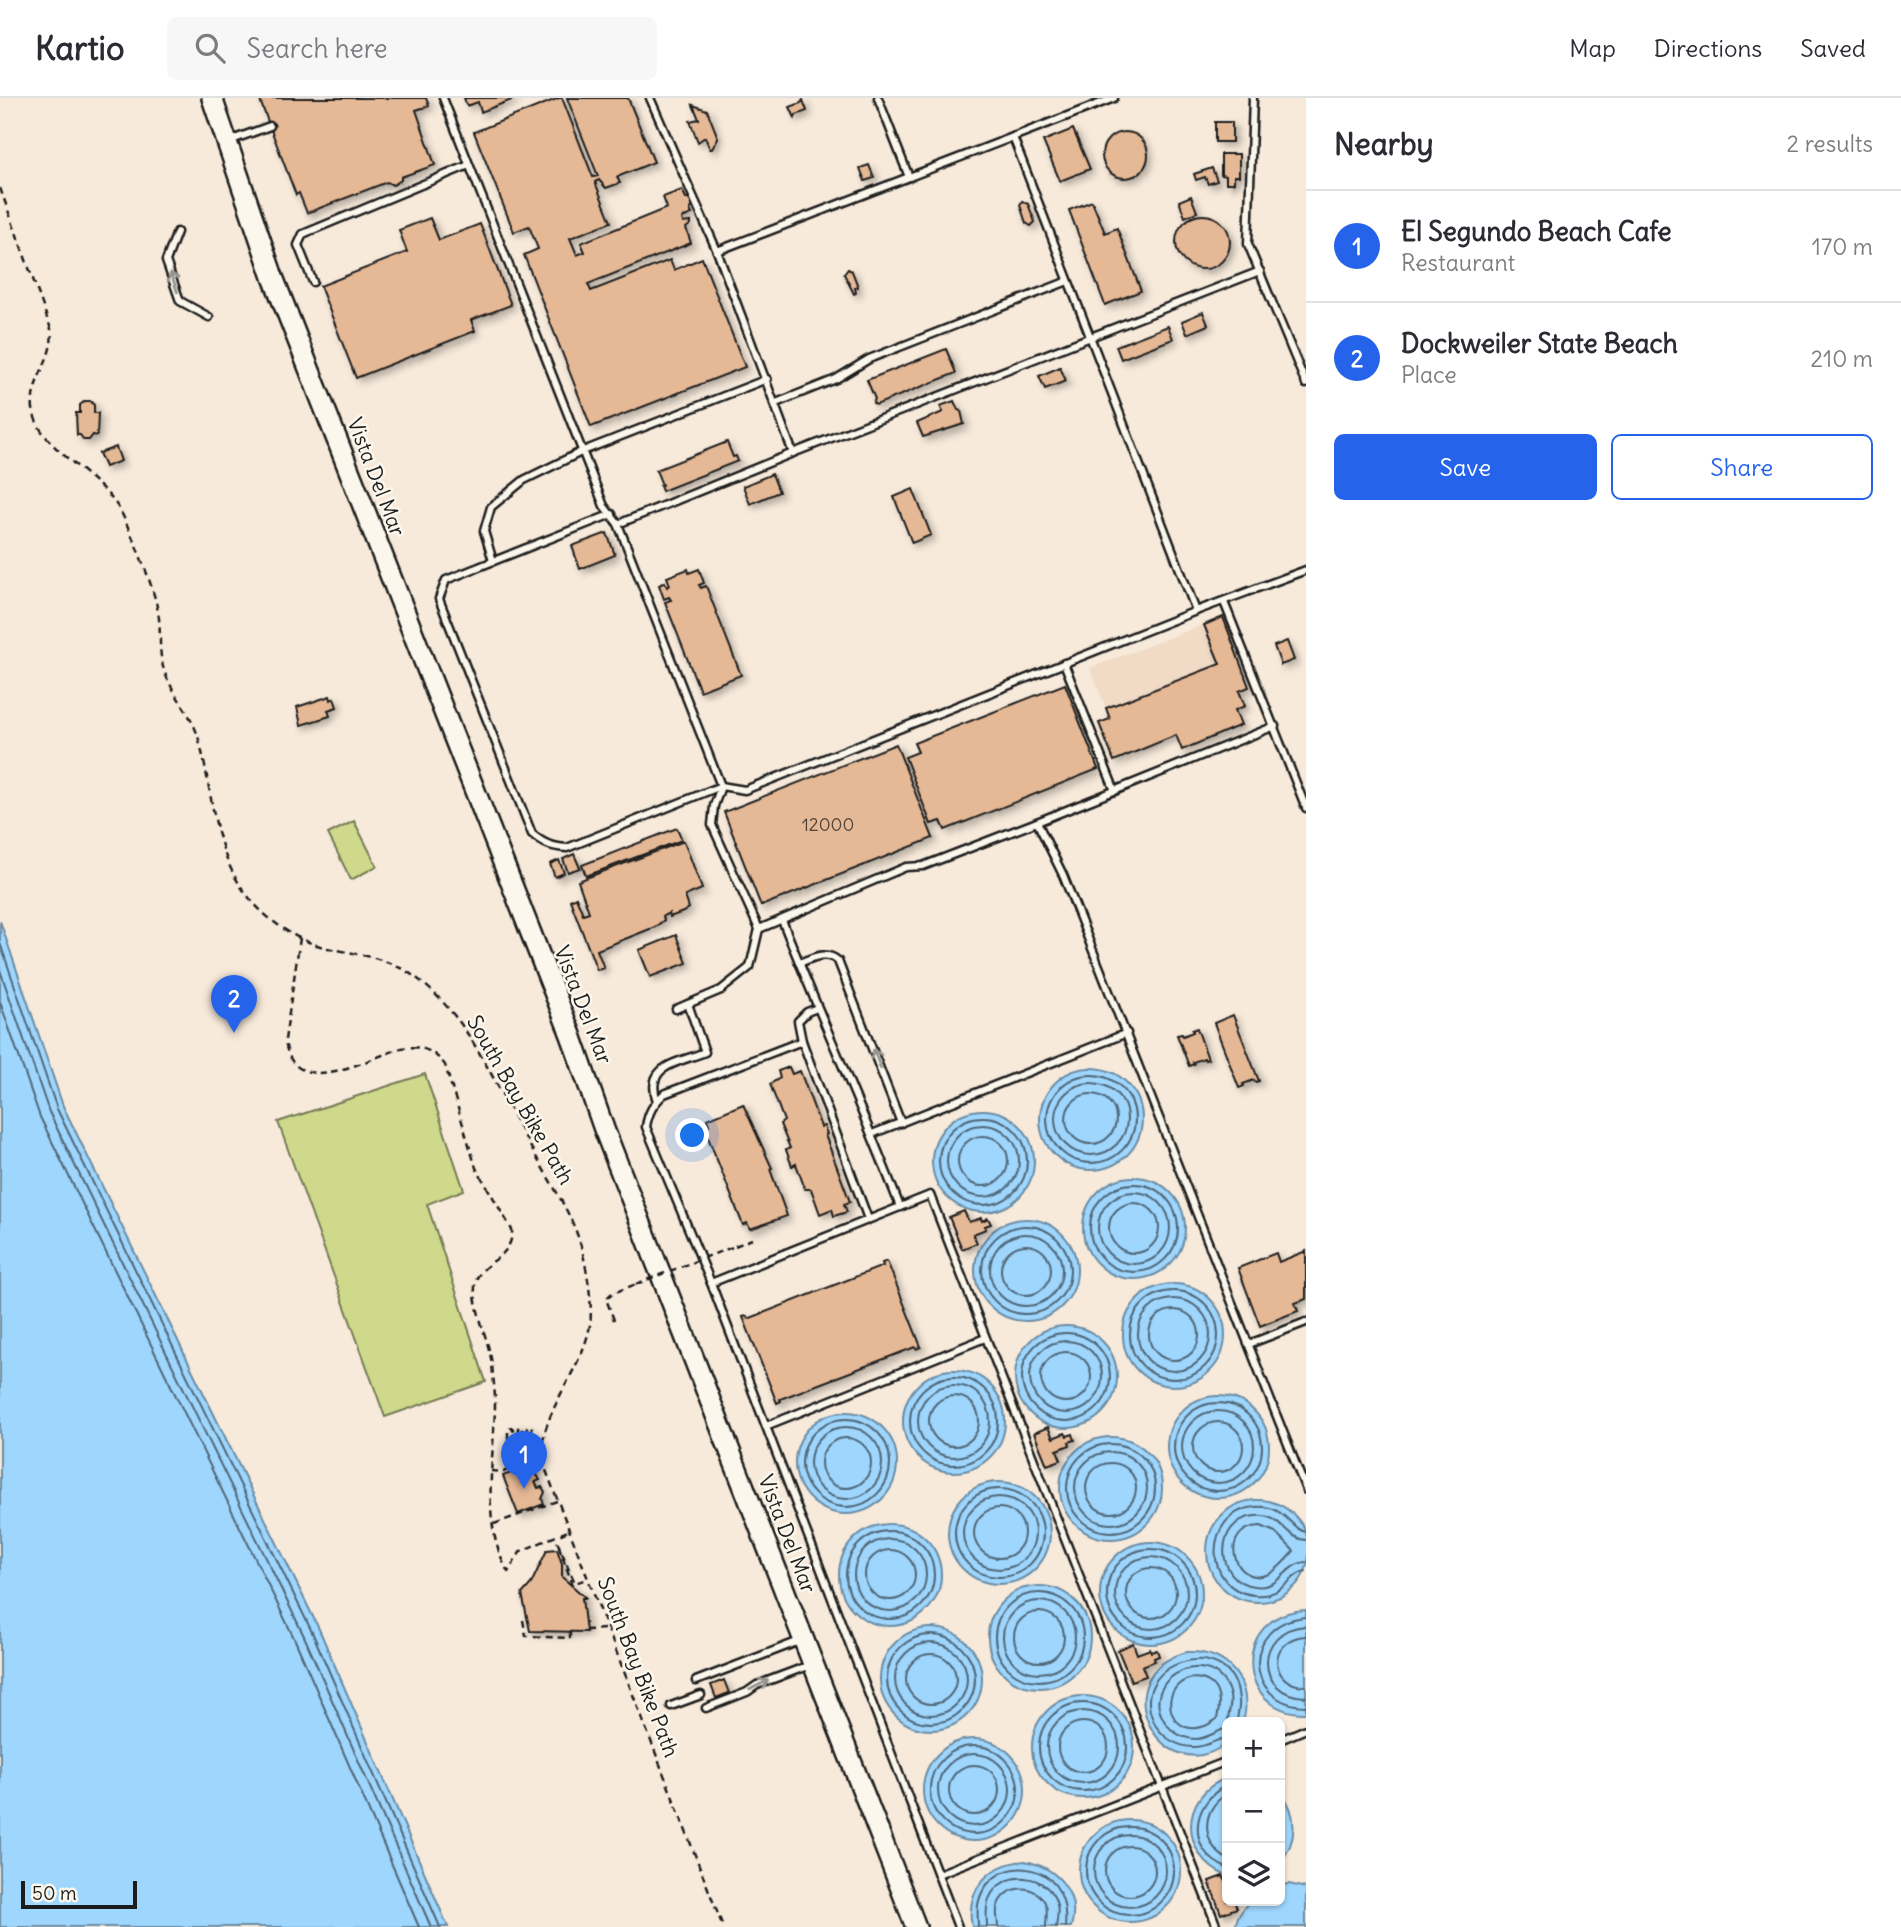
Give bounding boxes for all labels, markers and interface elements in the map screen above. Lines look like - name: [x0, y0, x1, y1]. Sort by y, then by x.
- search box: [167, 17, 657, 80]
- text: Kartio: [35, 27, 125, 69]
- icon: search: [191, 29, 229, 67]
- text: Search here: [247, 32, 388, 65]
- text: Map: [1569, 33, 1616, 63]
- text: Directions: [1654, 33, 1762, 63]
- text: Saved: [1800, 33, 1866, 63]
- text: Nearby: [1334, 125, 1434, 163]
- text: 2 results: [1787, 129, 1873, 158]
- text: El Segundo Beach Cafe: [1401, 215, 1671, 248]
- text: 1: [1352, 232, 1362, 261]
- text: 170 m: [1812, 232, 1873, 261]
- text: Restaurant: [1401, 248, 1515, 277]
- one-way arrow: [167, 271, 180, 293]
- text: Dockweiler State Beach: [1401, 327, 1678, 360]
- text: 2: [1351, 344, 1363, 373]
- text: 210 m: [1810, 344, 1873, 373]
- text: Place: [1401, 360, 1457, 389]
- street label: Vista Del Mar: [341, 414, 412, 540]
- button: Save: [1334, 434, 1597, 500]
- button: Share: [1611, 434, 1873, 500]
- house number: 12000: [802, 813, 854, 836]
- street label: Vista Del Mar: [548, 942, 619, 1068]
- pin: 2: [211, 975, 257, 1033]
- street label: South Bay Bike Path: [461, 1010, 580, 1189]
- one-way arrow: [870, 1048, 882, 1070]
- your location: [675, 1118, 709, 1152]
- pin: 1: [501, 1431, 547, 1489]
- street label: Vista Del Mar: [752, 1471, 823, 1597]
- street label: South Bay Bike Path: [592, 1573, 685, 1761]
- one-way arrow: [748, 1678, 769, 1692]
- map controls: [1222, 1717, 1285, 1906]
- button: +: [1222, 1717, 1285, 1780]
- button: −: [1222, 1780, 1285, 1843]
- button: layers: [1222, 1843, 1285, 1906]
- scale bar: [21, 1878, 136, 1910]
- text: 50 m: [32, 1881, 77, 1905]

